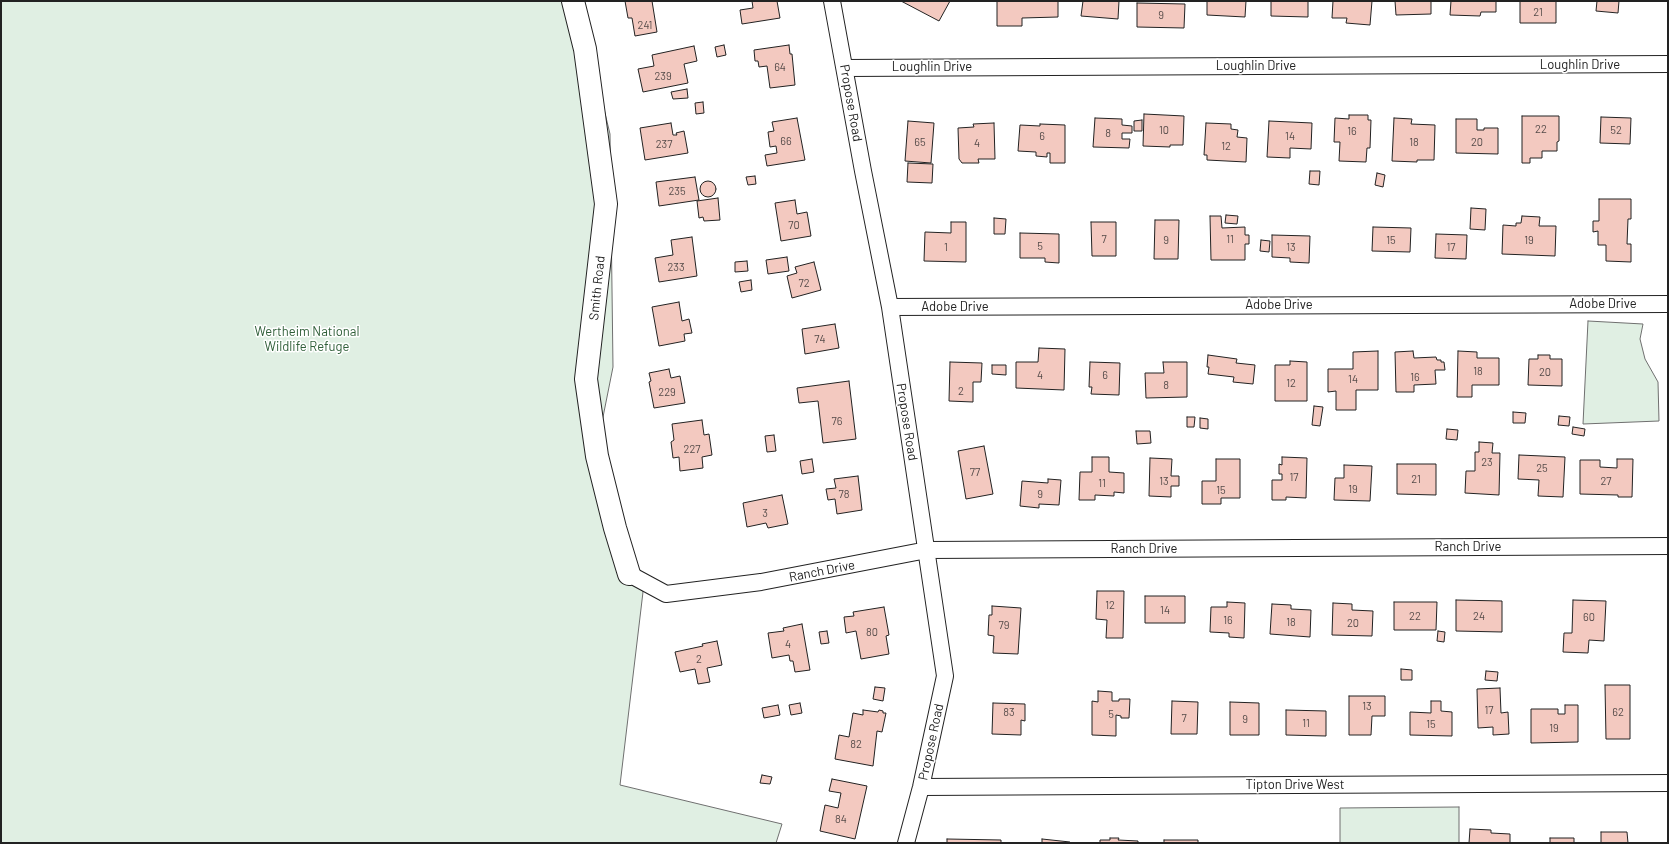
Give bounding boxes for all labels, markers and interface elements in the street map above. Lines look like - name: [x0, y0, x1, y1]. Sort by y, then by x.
- house number: 21: [1533, 5, 1543, 19]
- house number: 9: [1158, 8, 1164, 22]
- house number: 241: [638, 18, 652, 32]
- street label: Loughlin Drive: [1540, 57, 1620, 73]
- street label: Loughlin Drive: [1216, 58, 1296, 74]
- street label: Loughlin Drive: [892, 59, 972, 75]
- house number: 64: [774, 60, 786, 74]
- street label: Propose Road: [837, 63, 865, 143]
- house number: 239: [654, 69, 672, 83]
- house number: 22: [1535, 122, 1547, 136]
- house number: 10: [1159, 123, 1169, 137]
- house number: 52: [1610, 123, 1622, 137]
- house number: 16: [1347, 124, 1357, 138]
- house number: 8: [1105, 126, 1111, 140]
- house number: 6: [1039, 129, 1045, 143]
- house number: 14: [1285, 129, 1295, 143]
- house number: 66: [780, 134, 792, 148]
- house number: 65: [914, 135, 926, 149]
- house number: 18: [1409, 135, 1419, 149]
- house number: 20: [1471, 135, 1483, 149]
- house number: 4: [974, 136, 980, 150]
- house number: 237: [656, 137, 672, 151]
- house number: 12: [1221, 139, 1231, 153]
- house number: 235: [668, 184, 686, 198]
- house number: 70: [788, 218, 800, 232]
- house number: 7: [1101, 232, 1107, 246]
- house number: 11: [1226, 232, 1234, 246]
- house number: 9: [1163, 233, 1169, 247]
- house number: 15: [1386, 233, 1396, 247]
- house number: 19: [1524, 233, 1534, 247]
- house number: 5: [1037, 239, 1043, 253]
- house number: 1: [944, 240, 948, 254]
- house number: 13: [1286, 240, 1296, 254]
- house number: 17: [1446, 240, 1456, 254]
- street label: Smith Road: [586, 255, 608, 321]
- house number: 233: [667, 260, 685, 274]
- house number: 72: [798, 276, 810, 290]
- street label: Adobe Drive: [1569, 296, 1637, 312]
- street label: Adobe Drive: [1245, 297, 1313, 313]
- street label: Adobe Drive: [921, 299, 989, 315]
- park label: Wertheim National Wildlife Refuge: [254, 324, 360, 355]
- house number: 74: [814, 332, 826, 346]
- house number: 18: [1473, 364, 1483, 378]
- house number: 20: [1539, 365, 1551, 379]
- house number: 4: [1037, 368, 1043, 382]
- house number: 6: [1102, 368, 1108, 382]
- house number: 16: [1410, 370, 1420, 384]
- house number: 14: [1348, 372, 1358, 386]
- house number: 12: [1286, 376, 1296, 390]
- house number: 8: [1163, 378, 1169, 392]
- street label: Propose Road: [893, 382, 921, 462]
- house number: 2: [958, 384, 964, 398]
- house number: 229: [658, 385, 676, 399]
- house number: 76: [832, 414, 842, 428]
- house number: 227: [684, 442, 700, 456]
- house number: 23: [1481, 455, 1493, 469]
- house number: 25: [1536, 461, 1548, 475]
- house number: 77: [970, 465, 980, 479]
- house number: 17: [1289, 470, 1299, 484]
- house number: 21: [1411, 472, 1421, 486]
- house number: 13: [1159, 474, 1169, 488]
- house number: 27: [1600, 474, 1612, 488]
- house number: 11: [1098, 476, 1106, 490]
- house number: 19: [1348, 482, 1358, 496]
- house number: 15: [1216, 483, 1226, 497]
- house number: 78: [839, 487, 849, 501]
- house number: 9: [1037, 487, 1043, 501]
- house number: 3: [762, 506, 768, 520]
- street label: Ranch Drive: [1435, 539, 1501, 555]
- street label: Ranch Drive: [1111, 541, 1177, 557]
- street label: Ranch Drive: [788, 557, 856, 585]
- house number: 12: [1105, 598, 1115, 612]
- house number: 14: [1160, 603, 1170, 617]
- house number: 22: [1409, 609, 1421, 623]
- house number: 24: [1473, 609, 1485, 623]
- house number: 60: [1583, 610, 1595, 624]
- house number: 16: [1223, 613, 1233, 627]
- house number: 18: [1286, 615, 1296, 629]
- house number: 20: [1347, 616, 1359, 630]
- house number: 79: [999, 618, 1009, 632]
- house number: 80: [866, 625, 878, 639]
- house number: 4: [785, 637, 791, 651]
- house number: 2: [696, 652, 702, 666]
- house number: 13: [1362, 699, 1372, 713]
- street label: Propose Road: [915, 702, 947, 782]
- house number: 17: [1484, 703, 1494, 717]
- house number: 83: [1003, 705, 1015, 719]
- house number: 62: [1612, 705, 1624, 719]
- house number: 5: [1108, 707, 1114, 721]
- house number: 7: [1181, 711, 1187, 725]
- house number: 9: [1242, 712, 1248, 726]
- house number: 11: [1302, 716, 1310, 730]
- house number: 15: [1426, 717, 1436, 731]
- house number: 19: [1549, 721, 1559, 735]
- house number: 82: [850, 737, 862, 751]
- street label: Tipton Drive West: [1245, 777, 1345, 793]
- house number: 84: [835, 812, 847, 826]

